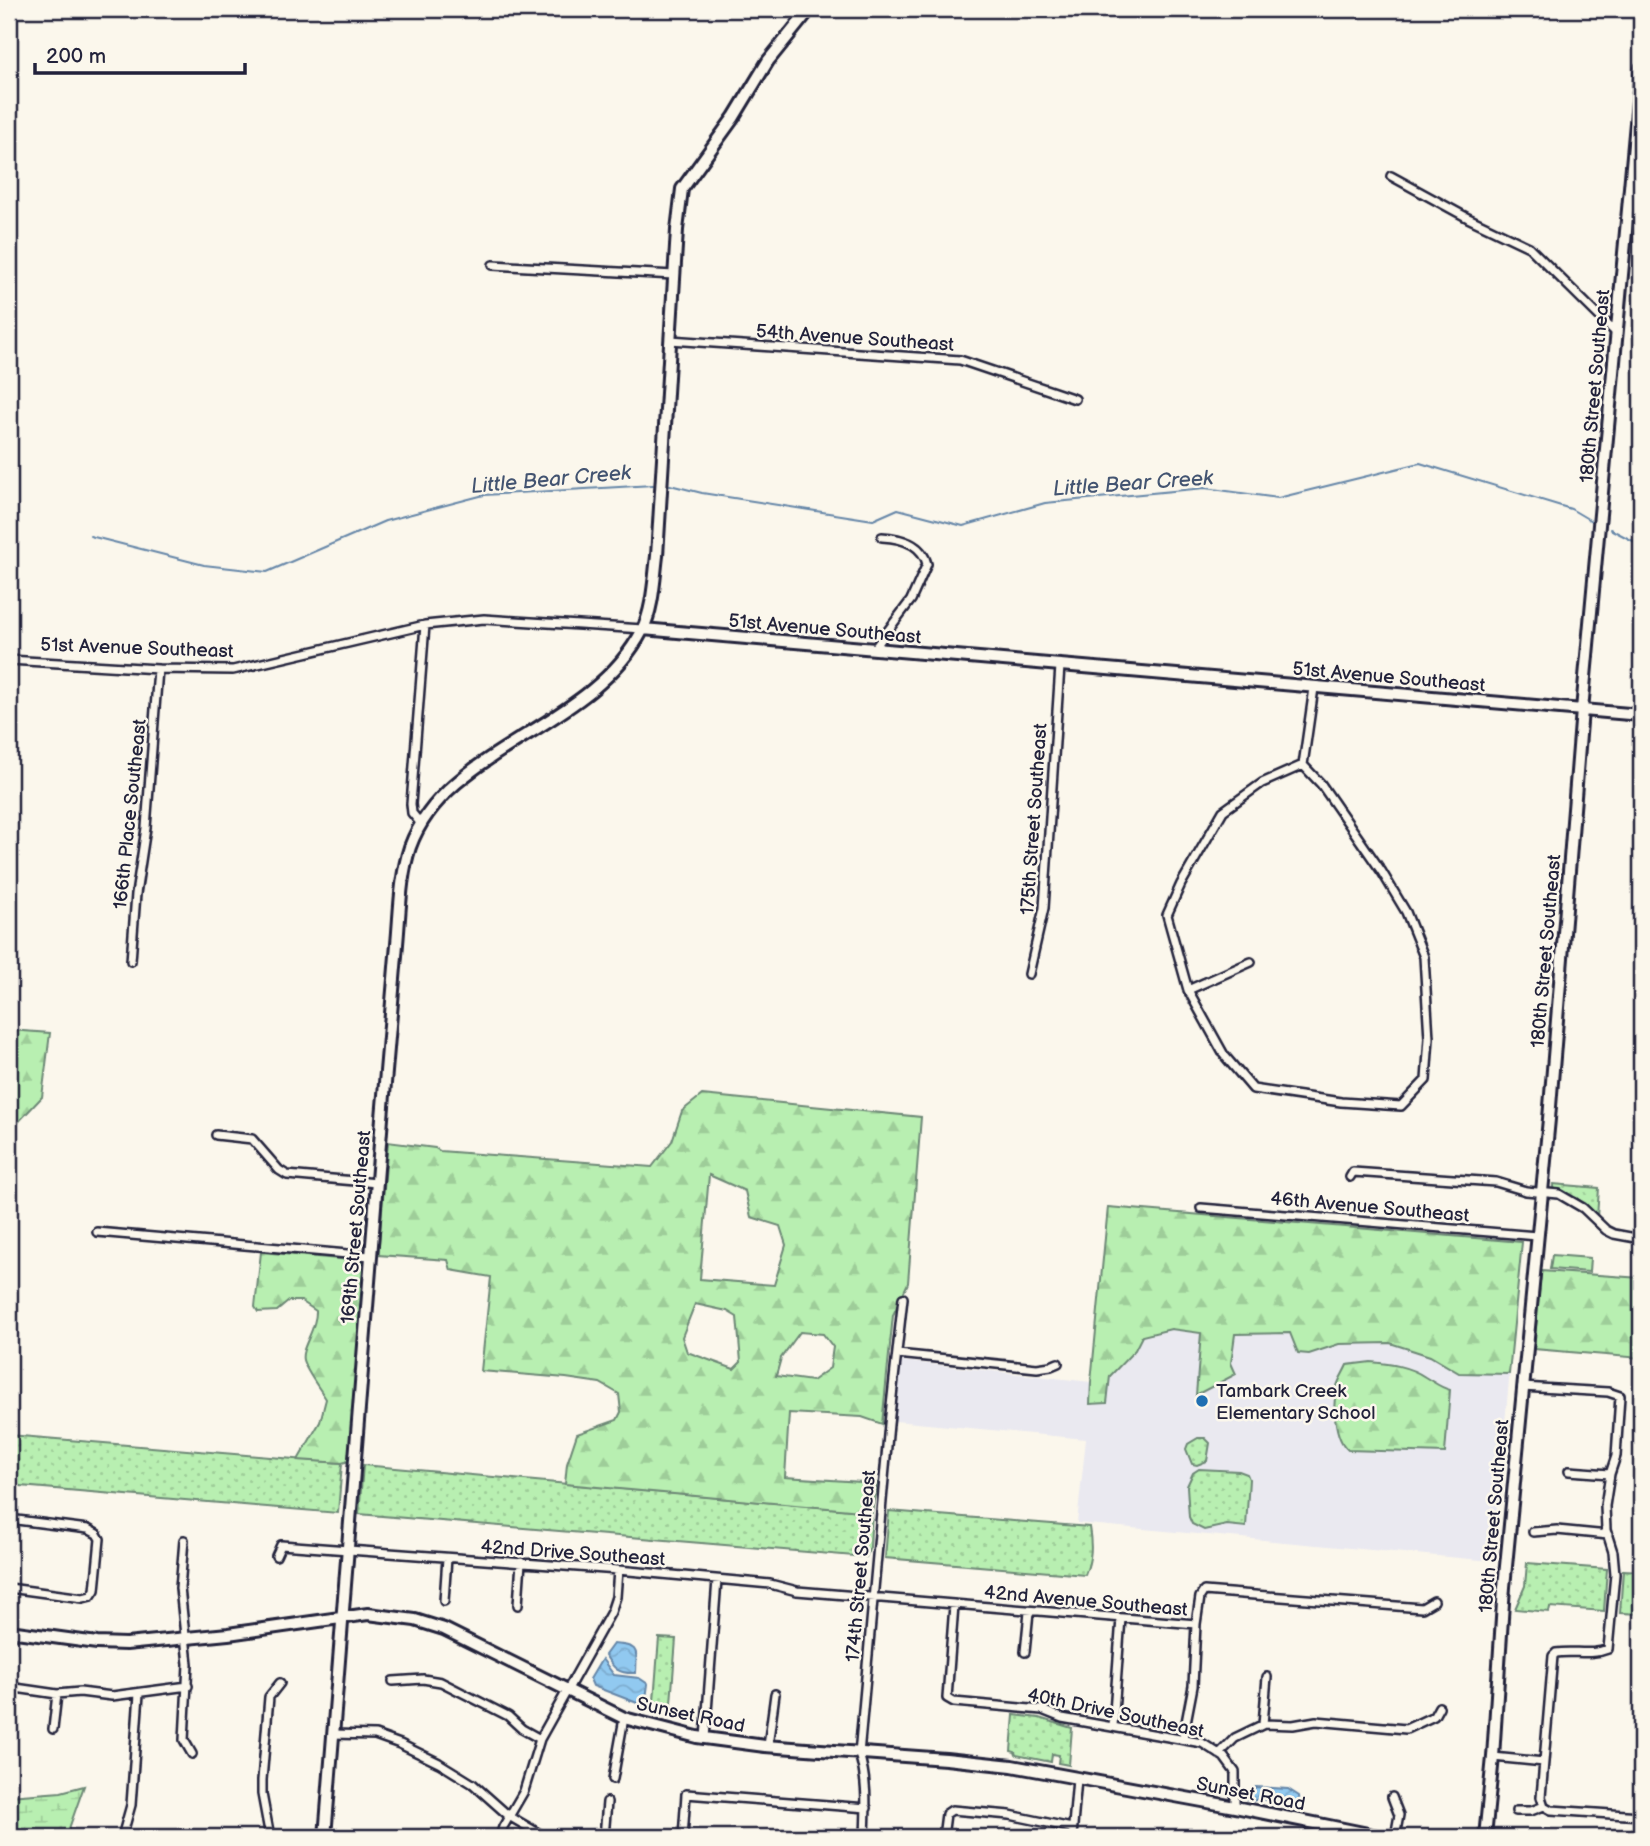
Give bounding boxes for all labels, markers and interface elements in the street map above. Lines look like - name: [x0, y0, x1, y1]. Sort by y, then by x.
- scale bar: [35, 32, 245, 76]
- text: 200 m: [46, 44, 106, 69]
- street label: 180th Street Southeast: [1576, 288, 1615, 484]
- street label: 54th Avenue Southeast: [755, 320, 955, 357]
- water label: Little Bear Creek: [470, 460, 633, 499]
- water label: Little Bear Creek: [1052, 465, 1215, 502]
- street label: 51st Avenue Southeast: [728, 610, 922, 649]
- street label: 51st Avenue Southeast: [40, 634, 234, 663]
- street label: 51st Avenue Southeast: [1292, 658, 1486, 697]
- street label: 166th Place Southeast: [109, 718, 152, 910]
- street label: 175th Street Southeast: [1016, 722, 1053, 916]
- street label: 180th Street Southeast: [1527, 853, 1566, 1049]
- street label: 169th Street Southeast: [337, 1129, 376, 1325]
- street label: 46th Avenue Southeast: [1270, 1187, 1470, 1228]
- place label: Tambark Creek Elementary School: [1216, 1380, 1375, 1425]
- marker: Tambark Creek Elementary School: [1194, 1393, 1210, 1409]
- street label: 180th Street Southeast: [1475, 1418, 1514, 1614]
- street label: 174th Street Southeast: [842, 1469, 881, 1663]
- street label: 42nd Drive Southeast: [480, 1536, 666, 1571]
- street label: 42nd Avenue Southeast: [983, 1581, 1189, 1622]
- street label: 40th Drive Southeast: [1025, 1684, 1206, 1743]
- street label: Sunset Road: [634, 1693, 747, 1738]
- street label: Sunset Road: [1194, 1773, 1307, 1816]

